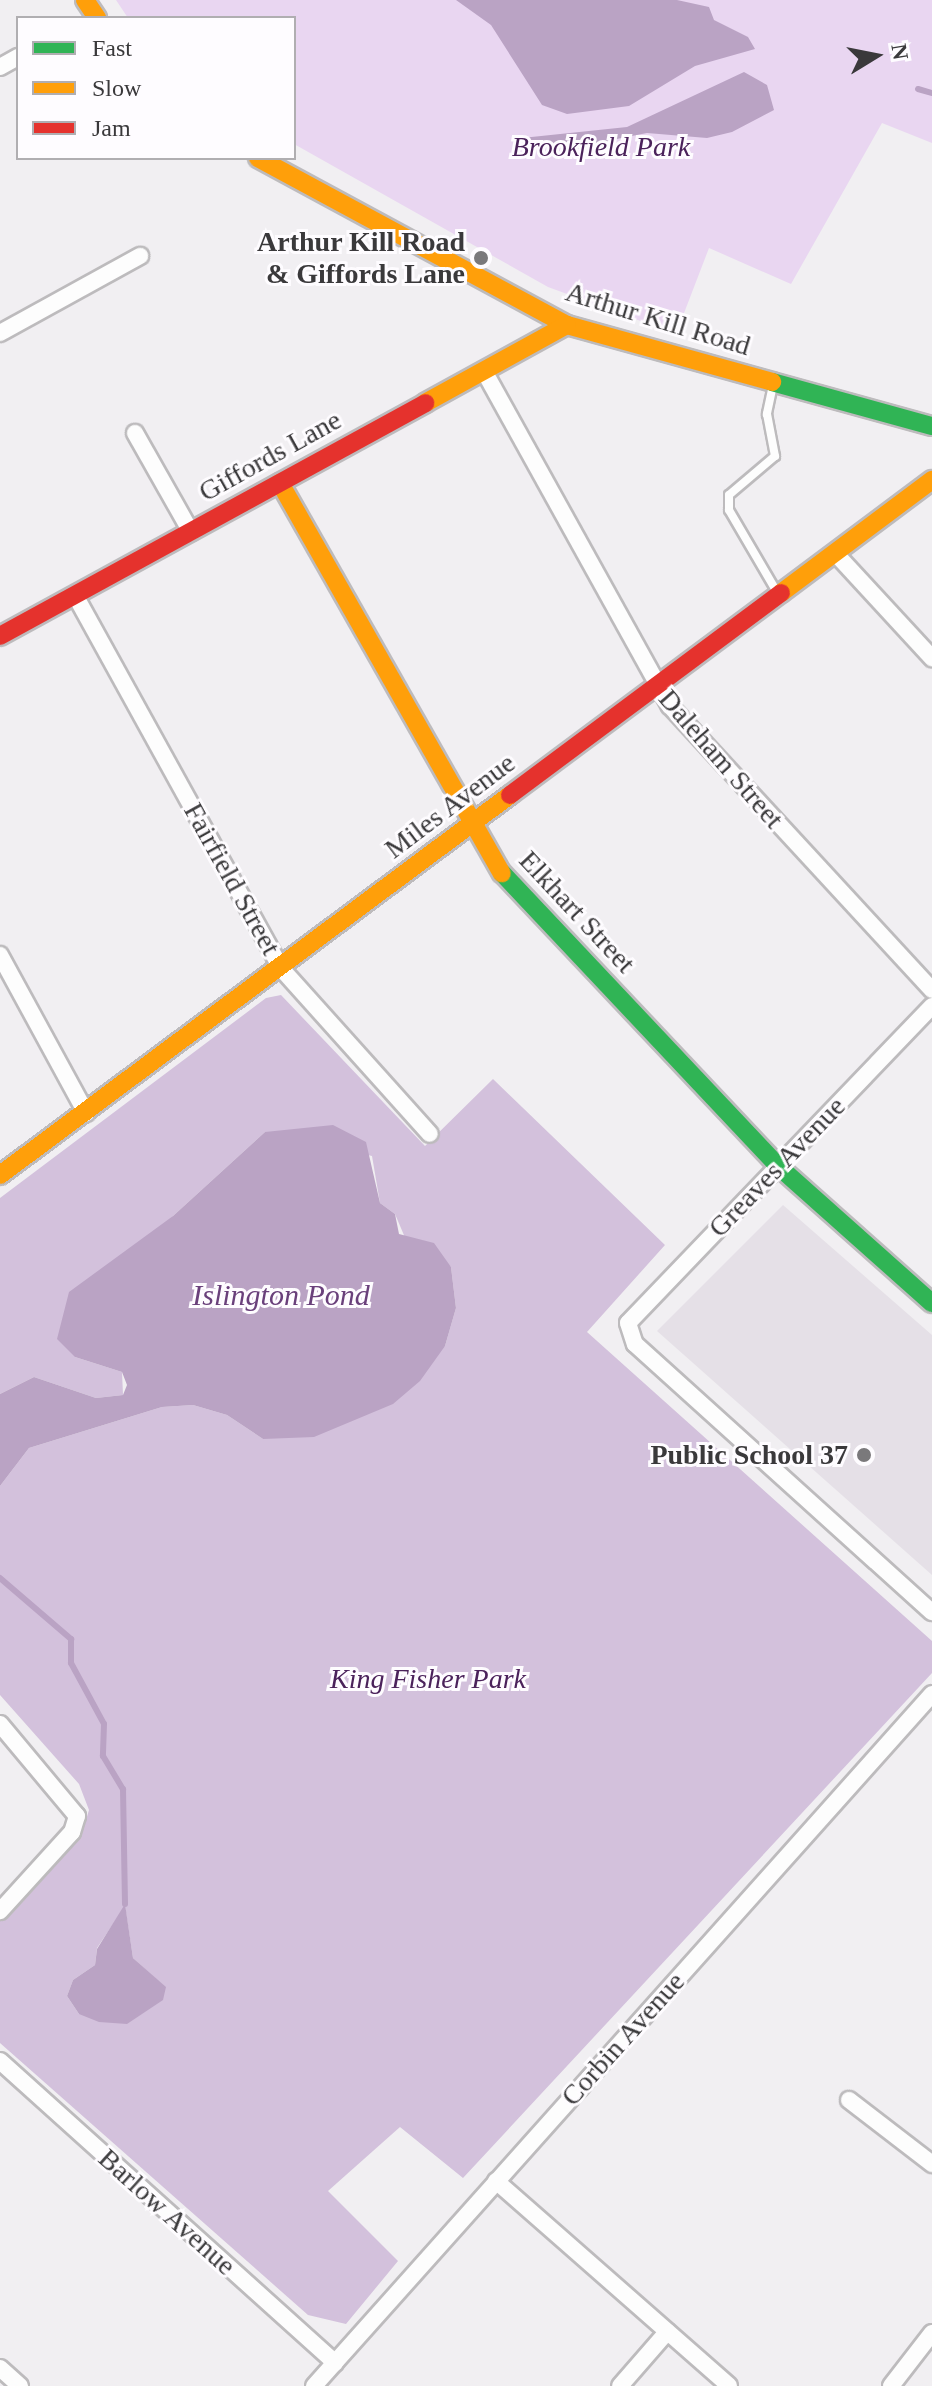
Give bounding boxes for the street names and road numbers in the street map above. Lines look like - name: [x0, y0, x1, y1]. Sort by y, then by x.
- street label: Arthur Kill Road: [562, 275, 754, 363]
- street label: Giffords Lane: [193, 403, 347, 509]
- street label: Daleham Street: [651, 683, 791, 835]
- street label: Miles Avenue: [378, 746, 522, 866]
- street label: Fairfield Street: [176, 797, 288, 961]
- street label: Elkhart Street: [512, 844, 642, 980]
- street label: Greaves Avenue: [701, 1089, 853, 1245]
- street label: Corbin Avenue: [554, 1965, 692, 2113]
- street label: Barlow Avenue: [91, 2141, 243, 2283]

